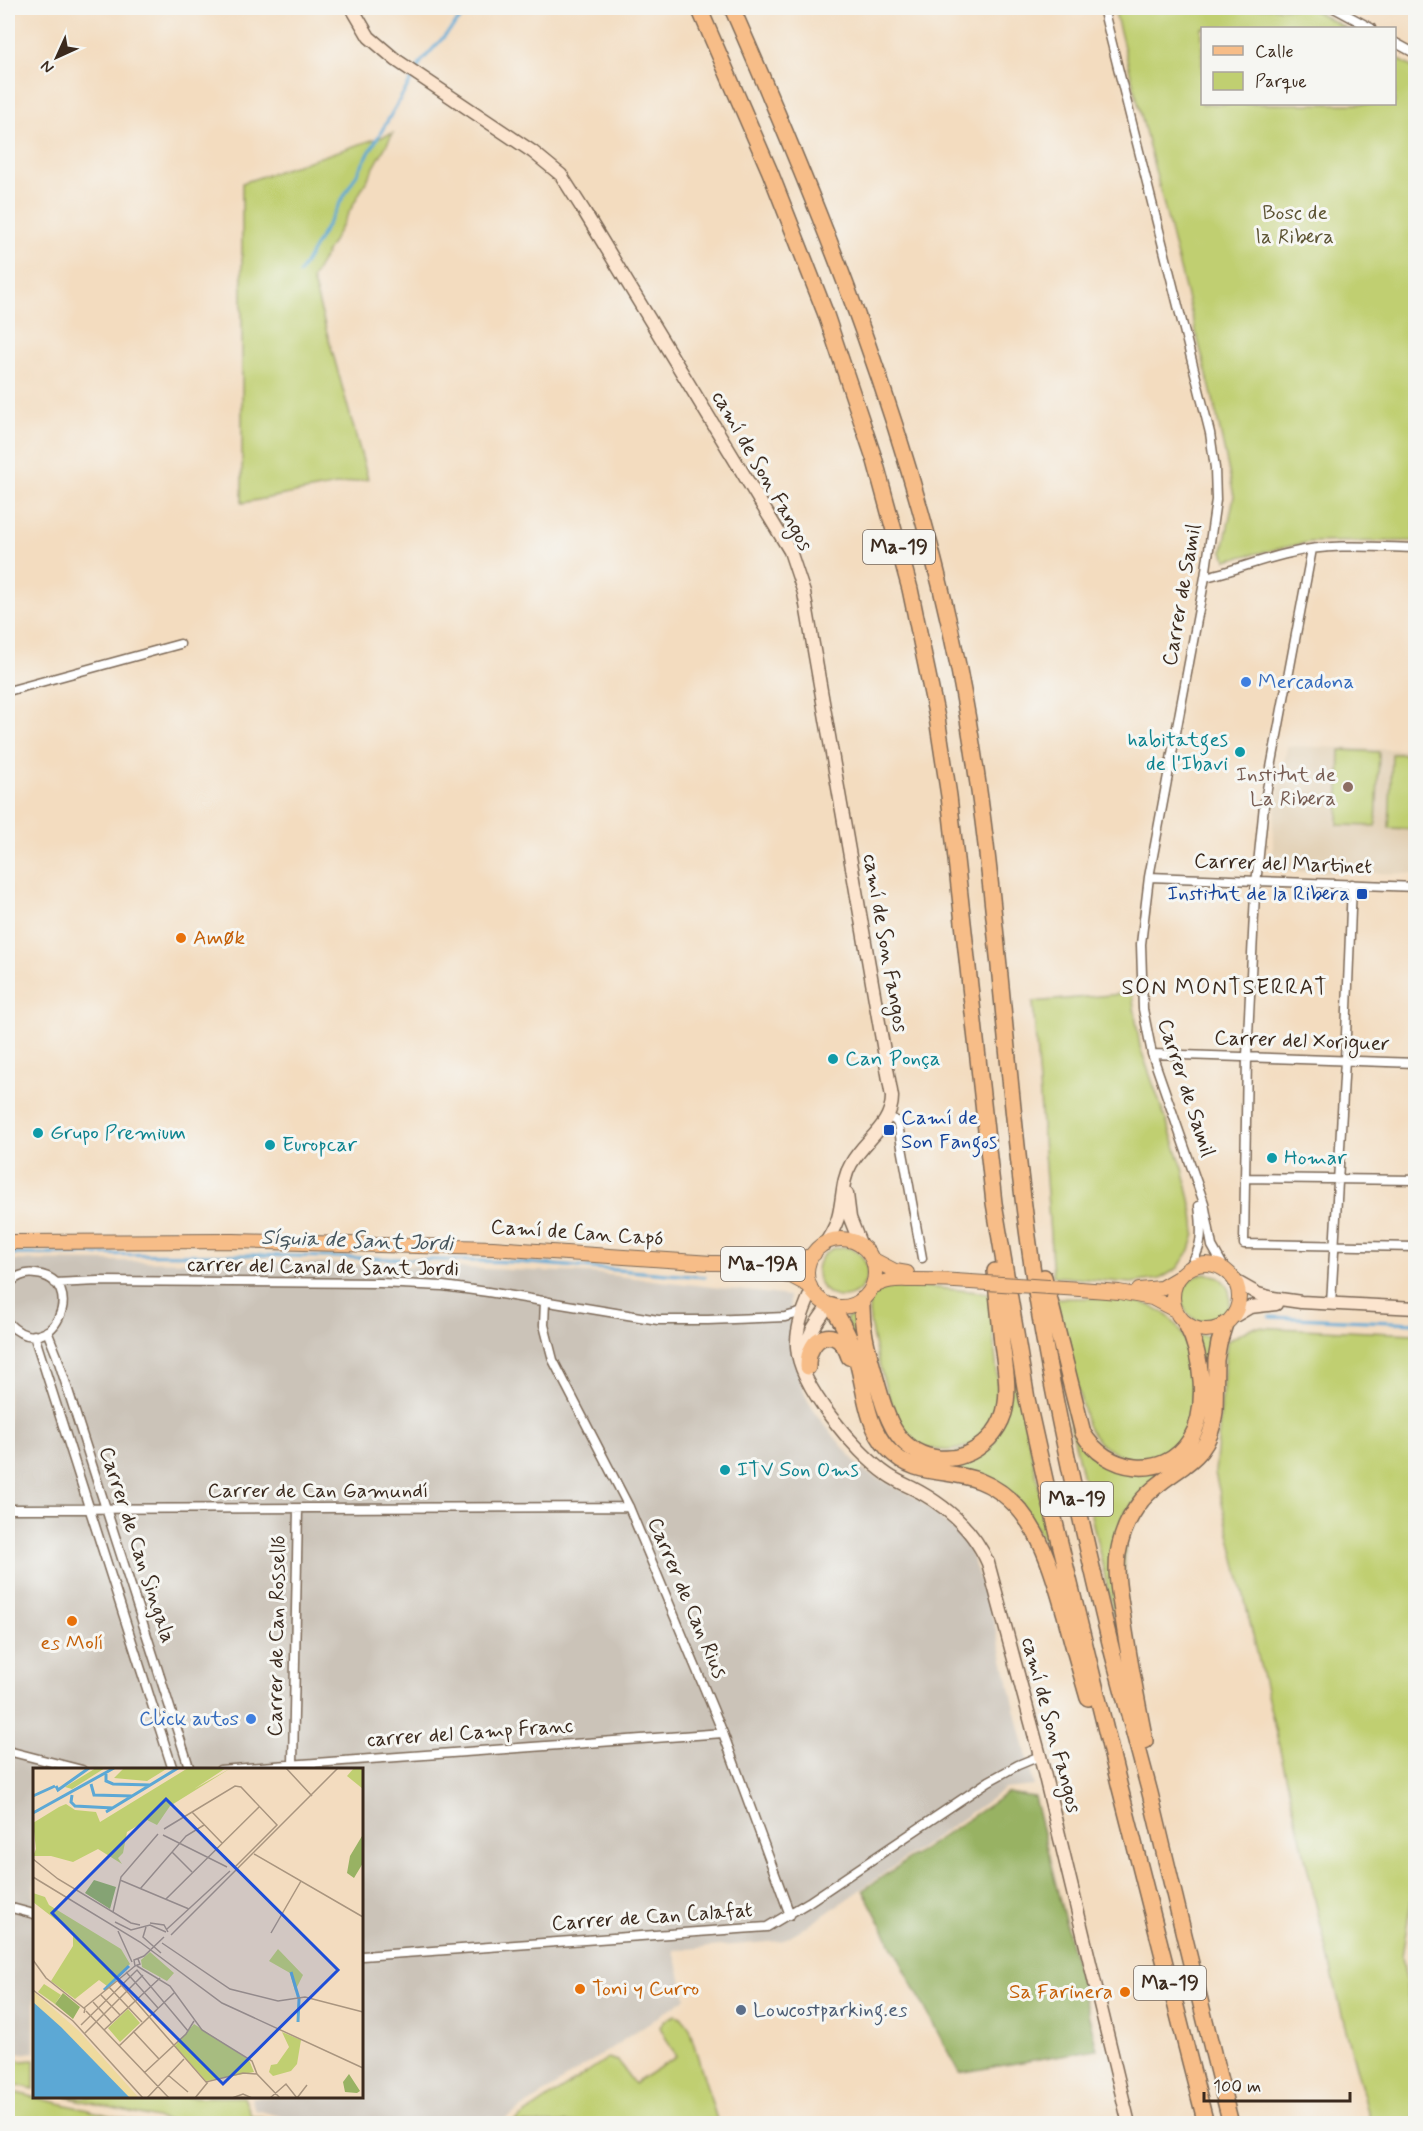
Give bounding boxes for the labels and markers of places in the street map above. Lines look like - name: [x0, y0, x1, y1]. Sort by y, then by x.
- place label: Mercadona: [1258, 668, 1354, 696]
- marker: Mercadona: [1239, 675, 1253, 689]
- place label: habitatges de l'Ibavi: [1127, 726, 1228, 778]
- marker: habitatges de l'Ibavi: [1233, 745, 1247, 759]
- place label: Institut de La Ribera: [1236, 761, 1336, 813]
- marker: Institut de La Ribera: [1341, 780, 1355, 794]
- place label: Institut de la Ribera: [1167, 880, 1350, 908]
- marker: Institut de la Ribera: [1355, 887, 1369, 901]
- place label: Amøk: [193, 924, 246, 952]
- marker: Amøk: [174, 931, 188, 945]
- place label: Can Ponça: [845, 1045, 940, 1073]
- marker: Can Ponça: [826, 1052, 840, 1066]
- place label: Camí de Son Fangos: [901, 1104, 997, 1158]
- place label: Grupo Premium: [50, 1119, 186, 1147]
- marker: Camí de Son Fangos: [882, 1123, 896, 1137]
- marker: Grupo Premium: [31, 1126, 45, 1140]
- place label: Europcar: [282, 1131, 357, 1159]
- marker: Europcar: [263, 1138, 277, 1152]
- place label: Homar: [1284, 1144, 1347, 1172]
- marker: Homar: [1265, 1151, 1279, 1165]
- place label: ITV Son Oms: [737, 1456, 859, 1484]
- marker: ITV Son Oms: [718, 1463, 732, 1477]
- marker: es Molí: [65, 1614, 79, 1628]
- place label: es Molí: [40, 1629, 104, 1657]
- place label: Click autos: [139, 1705, 239, 1733]
- marker: Click autos: [244, 1712, 258, 1726]
- place label: Toni y Curro: [592, 1975, 699, 2003]
- place label: Sa Farinera: [1009, 1978, 1113, 2006]
- marker: Toni y Curro: [573, 1982, 587, 1996]
- marker: Sa Farinera: [1118, 1985, 1132, 1999]
- place label: Lowcostparking.es: [753, 1996, 908, 2026]
- marker: Lowcostparking.es: [734, 2003, 748, 2017]

